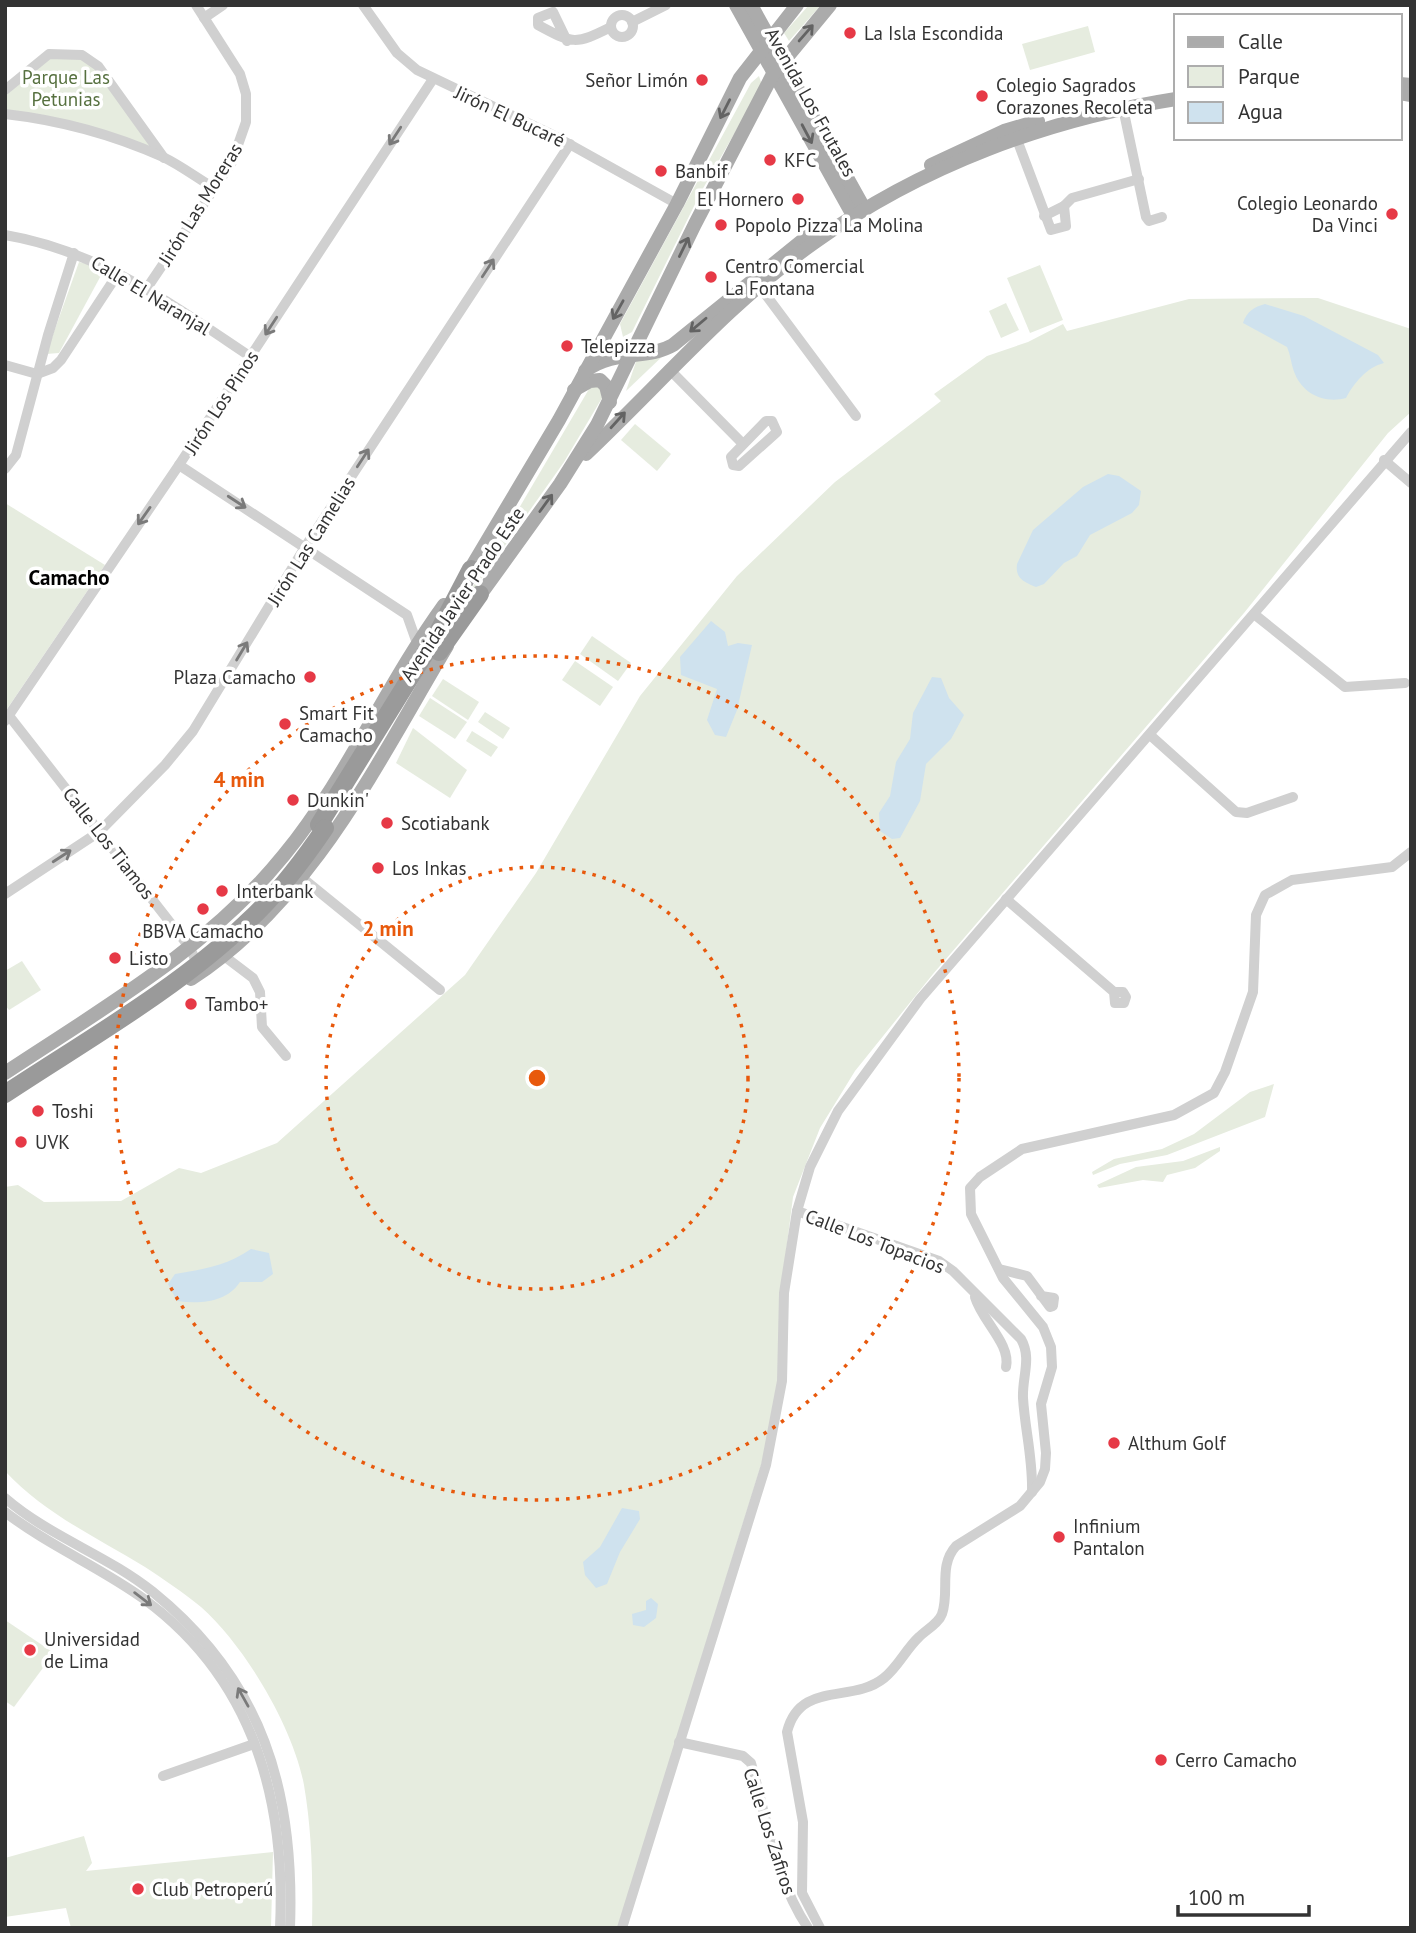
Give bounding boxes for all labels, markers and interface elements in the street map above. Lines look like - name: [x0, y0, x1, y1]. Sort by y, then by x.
- legend: [1174, 14, 1402, 140]
- place label: La Isla Escondida: [864, 21, 1003, 45]
- street label: Avenida Los Frutales: [760, 23, 862, 181]
- one-way arrow: [798, 25, 814, 43]
- marker: La Isla Escondida: [842, 25, 858, 41]
- text: Calle: [1238, 28, 1283, 55]
- text: Parque: [1238, 63, 1300, 90]
- park label: Parque Las Petunias: [22, 65, 110, 111]
- place label: Señor Limón: [585, 68, 688, 92]
- marker: Señor Limón: [694, 72, 710, 88]
- place label: Colegio Sagrados Corazones Recoleta: [996, 73, 1153, 119]
- street label: Jirón El Bucaré: [450, 80, 569, 152]
- marker: Colegio Sagrados Corazones Recoleta: [974, 88, 990, 104]
- one-way arrow: [717, 98, 731, 119]
- text: Agua: [1238, 98, 1283, 125]
- one-way arrow: [800, 123, 814, 143]
- one-way arrow: [388, 126, 402, 146]
- street label: Jirón Las Moreras: [152, 138, 247, 271]
- place label: KFC: [784, 148, 816, 172]
- marker: KFC: [762, 152, 778, 168]
- place label: Banbif: [675, 159, 728, 183]
- marker: Banbif: [653, 163, 669, 179]
- place label: El Hornero: [697, 187, 784, 211]
- marker: El Hornero: [790, 191, 806, 207]
- place label: Colegio Leonardo Da Vinci: [1237, 191, 1378, 237]
- marker: Colegio Leonardo Da Vinci: [1384, 206, 1400, 222]
- place label: Popolo Pizza La Molina: [735, 213, 923, 237]
- marker: Popolo Pizza La Molina: [713, 217, 729, 233]
- one-way arrow: [677, 237, 691, 258]
- street label: Calle El Naranjal: [87, 250, 215, 340]
- place label: Centro Comercial La Fontana: [725, 254, 864, 300]
- one-way arrow: [481, 259, 496, 278]
- marker: Centro Comercial La Fontana: [703, 269, 719, 285]
- one-way arrow: [611, 299, 624, 320]
- one-way arrow: [263, 316, 277, 336]
- one-way arrow: [689, 317, 707, 333]
- place label: Telepizza: [581, 334, 656, 358]
- marker: Telepizza: [559, 338, 575, 354]
- street label: Jirón Los Pinos: [178, 346, 263, 459]
- one-way arrow: [610, 412, 626, 430]
- one-way arrow: [356, 449, 371, 468]
- street label: Jirón Las Camelias: [261, 472, 360, 611]
- one-way arrow: [539, 494, 553, 513]
- one-way arrow: [226, 496, 246, 510]
- street label: Avenida Javier Prado Este: [395, 502, 529, 686]
- one-way arrow: [137, 506, 151, 525]
- district label: Camacho: [28, 564, 110, 591]
- one-way arrow: [236, 641, 250, 661]
- place label: Plaza Camacho: [173, 665, 296, 689]
- marker: Plaza Camacho: [302, 669, 318, 685]
- place label: Smart Fit Camacho: [299, 701, 374, 747]
- marker: Smart Fit Camacho: [277, 716, 293, 732]
- text: 4 min: [213, 766, 265, 793]
- street label: Calle Los Tiamos: [58, 782, 160, 904]
- place label: Dunkin': [307, 788, 369, 812]
- marker: Dunkin': [285, 792, 301, 808]
- place label: Scotiabank: [401, 811, 490, 835]
- marker: Scotiabank: [379, 815, 395, 831]
- one-way arrow: [52, 849, 71, 863]
- place label: Los Inkas: [392, 856, 466, 880]
- marker: Los Inkas: [370, 860, 386, 876]
- place label: Interbank: [236, 879, 313, 903]
- marker: Interbank: [214, 883, 230, 899]
- marker: BBVA Camacho: [195, 901, 211, 917]
- text: 2 min: [362, 915, 414, 942]
- place label: BBVA Camacho: [142, 919, 264, 943]
- place label: Listo: [129, 946, 168, 970]
- marker: Listo: [107, 950, 123, 966]
- place label: Tambo+: [205, 992, 268, 1016]
- marker: Tambo+: [183, 996, 199, 1012]
- centre of rings: [525, 1066, 549, 1090]
- place label: Toshi: [52, 1099, 94, 1123]
- marker: Toshi: [30, 1103, 46, 1119]
- place label: UVK: [35, 1130, 70, 1154]
- marker: UVK: [13, 1134, 29, 1150]
- street label: Calle Los Topacios: [802, 1203, 948, 1279]
- place label: Althum Golf: [1128, 1431, 1227, 1455]
- marker: Althum Golf: [1106, 1435, 1122, 1451]
- place label: Infinium Pantalon: [1073, 1514, 1145, 1560]
- marker: Infinium Pantalon: [1051, 1529, 1067, 1545]
- one-way arrow: [133, 1592, 152, 1606]
- place label: Universidad de Lima: [44, 1627, 140, 1673]
- marker: Universidad de Lima: [22, 1642, 38, 1658]
- one-way arrow: [236, 1687, 250, 1707]
- place label: Cerro Camacho: [1175, 1748, 1297, 1772]
- marker: Cerro Camacho: [1153, 1752, 1169, 1768]
- street label: Calle Los Zafiros: [738, 1765, 802, 1897]
- scale bar: [1178, 1874, 1309, 1918]
- place label: Club Petroperú: [152, 1877, 273, 1901]
- marker: Club Petroperú: [130, 1881, 146, 1897]
- text: 100 m: [1188, 1884, 1245, 1911]

